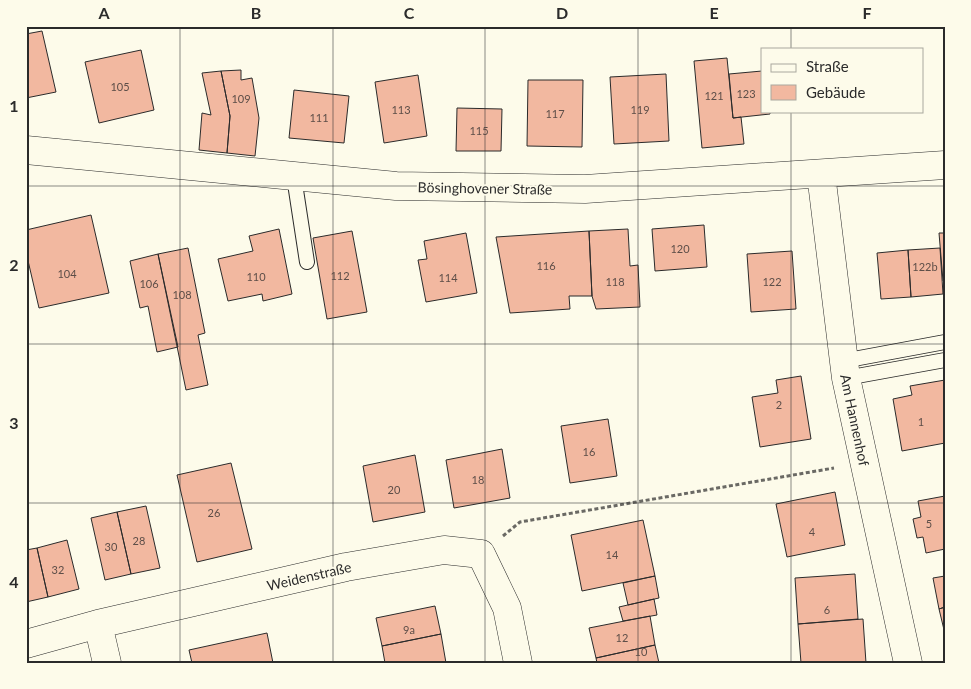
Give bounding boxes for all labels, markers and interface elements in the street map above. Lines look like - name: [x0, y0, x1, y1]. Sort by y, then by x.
- text: A: [97, 3, 110, 22]
- text: B: [251, 3, 261, 22]
- text: C: [404, 3, 415, 22]
- text: D: [556, 3, 568, 22]
- text: E: [709, 3, 719, 22]
- text: F: [862, 3, 872, 22]
- legend: [761, 48, 924, 112]
- text: Straße: [806, 57, 849, 75]
- house number: 105: [110, 80, 130, 93]
- text: Gebäude: [806, 83, 865, 101]
- house number: 123: [736, 87, 756, 100]
- house number: 121: [704, 89, 724, 102]
- house number: 109: [231, 92, 251, 105]
- text: 1: [9, 96, 19, 115]
- house number: 113: [391, 103, 411, 116]
- house number: 119: [630, 103, 650, 116]
- house number: 117: [545, 107, 565, 120]
- house number: 111: [309, 111, 329, 124]
- house number: 115: [469, 124, 489, 137]
- street label: Bösinghovener Straße: [418, 178, 552, 198]
- house number: 120: [670, 242, 690, 255]
- text: 2: [9, 255, 19, 274]
- house number: 116: [536, 259, 556, 272]
- house number: 122b: [912, 260, 938, 273]
- house number: 104: [57, 267, 77, 280]
- house number: 112: [330, 269, 350, 282]
- house number: 110: [246, 270, 266, 283]
- house number: 114: [438, 271, 458, 284]
- house number: 118: [605, 275, 625, 288]
- house number: 122: [762, 275, 782, 288]
- house number: 106: [139, 277, 159, 290]
- house number: 108: [172, 288, 192, 301]
- street label: Am Hannenhof: [837, 373, 873, 467]
- house number: 2: [776, 398, 782, 411]
- text: 3: [9, 413, 19, 432]
- house number: 1: [918, 415, 924, 428]
- house number: 16: [583, 445, 595, 458]
- house number: 18: [472, 473, 484, 486]
- house number: 20: [388, 483, 401, 496]
- house number: 26: [208, 506, 220, 519]
- house number: 5: [926, 517, 932, 530]
- house number: 4: [809, 525, 816, 538]
- house number: 28: [133, 534, 145, 547]
- house number: 30: [105, 540, 118, 553]
- house number: 14: [606, 548, 619, 561]
- street label: Weidenstraße: [265, 558, 353, 594]
- house number: 32: [52, 563, 64, 576]
- text: 4: [9, 572, 19, 591]
- house number: 6: [824, 603, 830, 616]
- house number: 9a: [403, 623, 415, 636]
- house number: 12: [616, 631, 628, 644]
- house number: 10: [635, 645, 648, 658]

